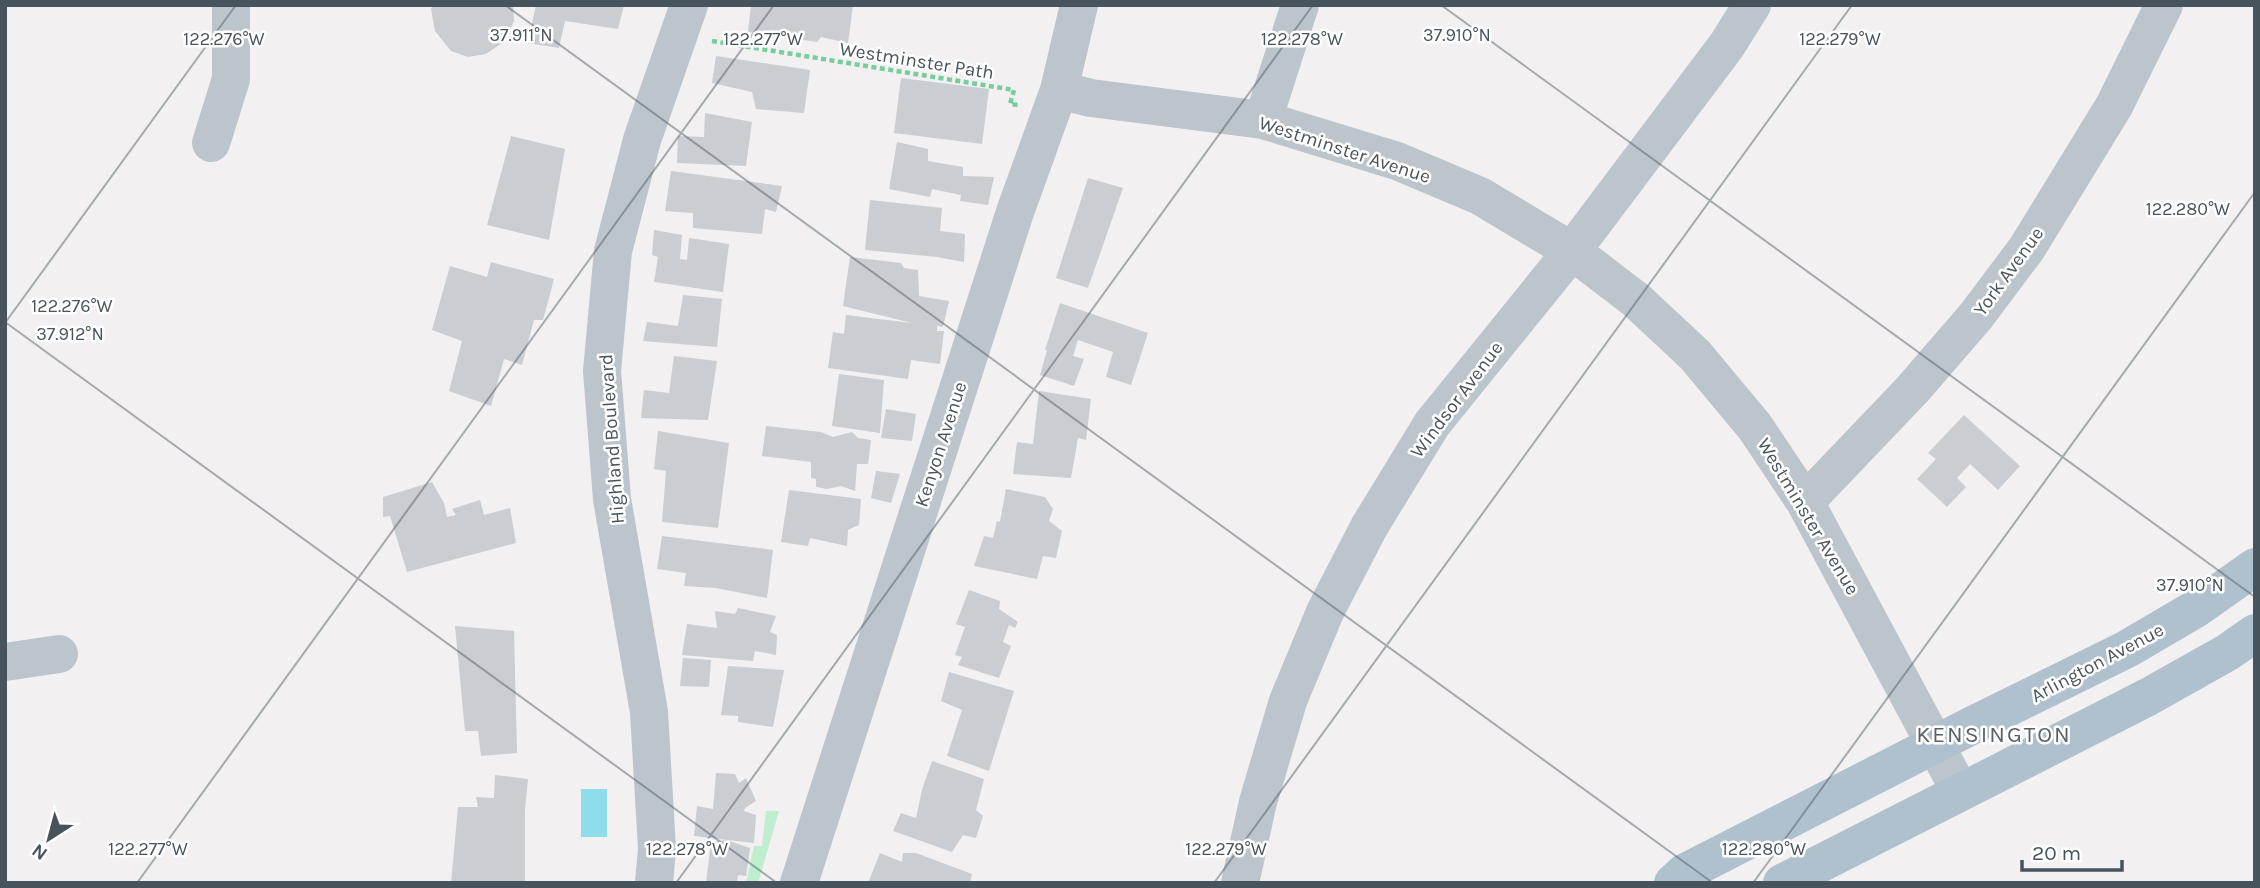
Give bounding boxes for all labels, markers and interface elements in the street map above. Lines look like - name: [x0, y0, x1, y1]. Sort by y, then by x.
- text: 37.911°N: [489, 24, 553, 46]
- text: 37.910°N: [1423, 24, 1491, 46]
- text: 122.276°W: [183, 28, 265, 50]
- text: 122.277°W: [723, 28, 803, 50]
- text: 122.278°W: [1261, 28, 1343, 50]
- text: 122.279°W: [1799, 28, 1881, 50]
- street label: Westminster Path: [838, 38, 996, 84]
- street label: Westminster Avenue: [1256, 112, 1433, 188]
- text: 122.280°W: [2146, 198, 2230, 220]
- street label: York Avenue: [1969, 223, 2048, 320]
- text: 122.276°W: [31, 295, 113, 317]
- text: 37.912°N: [36, 323, 104, 345]
- street label: Windsor Avenue: [1406, 337, 1508, 462]
- street label: Highland Boulevard: [595, 353, 629, 525]
- street label: Kenyon Avenue: [910, 379, 972, 510]
- street label: Westminster Avenue: [1753, 434, 1864, 599]
- text: 37.910°N: [2156, 574, 2224, 596]
- street label: Arlington Avenue: [2027, 619, 2168, 707]
- district label: KENSINGTON: [1916, 721, 2072, 748]
- north arrow: [14, 804, 84, 874]
- scale bar: [2022, 828, 2122, 872]
- text: 122.277°W: [108, 838, 188, 860]
- text: 122.278°W: [646, 838, 728, 860]
- text: 122.279°W: [1185, 838, 1267, 860]
- text: 122.280°W: [1722, 838, 1806, 860]
- text: N: [28, 839, 52, 865]
- text: 20 m: [2032, 841, 2081, 865]

